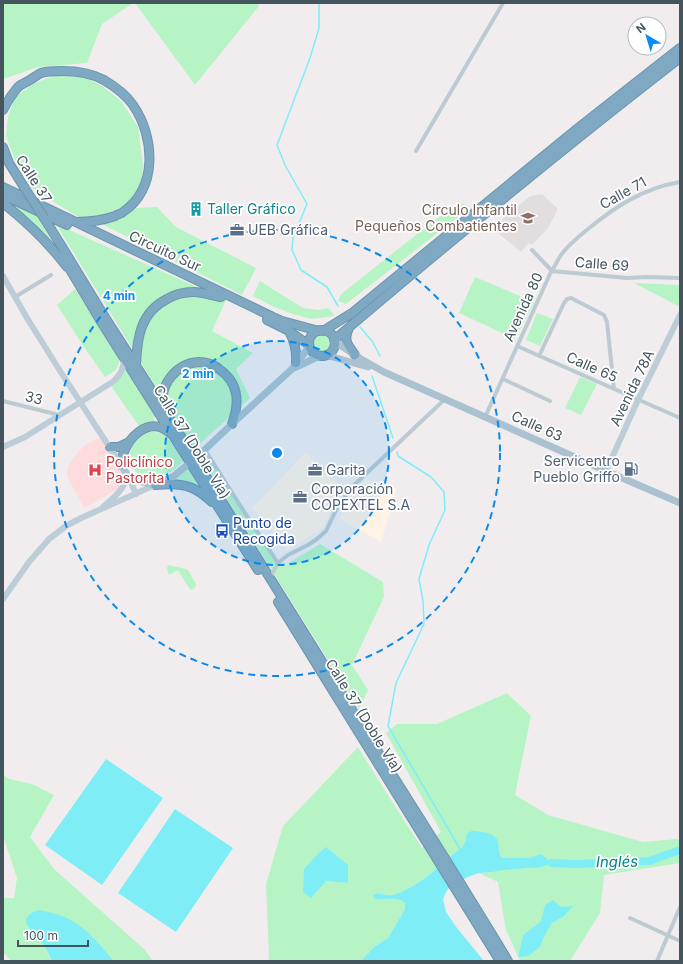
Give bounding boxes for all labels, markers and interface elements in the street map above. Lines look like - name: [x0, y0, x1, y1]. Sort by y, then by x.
- north arrow: [627, 16, 667, 56]
- text: N: [633, 20, 648, 36]
- street label: Calle 37: [13, 152, 56, 206]
- street label: Calle 71: [597, 173, 649, 212]
- place label: Taller Gráfico: [207, 200, 296, 217]
- building icon: Taller Gráfico: [188, 201, 204, 217]
- place label: Círculo Infantil Pequeños Combatientes: [355, 201, 517, 234]
- school or university icon: Círculo Infantil Pequeños Combatientes: [520, 210, 536, 226]
- place label: UEB Gráfica: [248, 221, 328, 238]
- office icon: UEB Gráfica: [229, 222, 245, 238]
- street label: Circuito Sur: [126, 226, 204, 275]
- street label: Calle 69: [574, 253, 630, 274]
- street label: Avenida 80: [499, 270, 546, 344]
- text: 4 min: [103, 288, 135, 303]
- street label: Avenida 78A: [606, 347, 657, 429]
- street label: Calle 65: [564, 348, 620, 385]
- text: 2 min: [182, 366, 214, 381]
- street label: Calle 37 (Doble Vía): [150, 382, 234, 502]
- street label: 33: [24, 387, 45, 408]
- street label: Calle 63: [509, 407, 565, 444]
- centre of rings: [270, 446, 284, 460]
- place label: Servicentro Pueblo Griffo: [533, 452, 620, 485]
- place label: Policlínico Pastorita: [106, 453, 173, 486]
- place label: Garita: [326, 461, 366, 478]
- fuel station icon: Servicentro Pueblo Griffo: [623, 461, 639, 477]
- hospital icon: Policlínico Pastorita: [87, 462, 103, 478]
- office icon: Garita: [307, 462, 323, 478]
- place label: Corporación COPEXTEL S.A: [311, 480, 411, 513]
- office icon: Corporación COPEXTEL S.A: [292, 489, 308, 505]
- place label: Punto de Recogida: [233, 514, 295, 547]
- bus stop icon: Punto de Recogida: [214, 523, 230, 539]
- street label: Calle 37 (Doble Vía): [322, 656, 406, 776]
- water label: Inglés: [596, 852, 638, 871]
- scale bar: [18, 922, 88, 948]
- text: 100 m: [24, 928, 58, 943]

